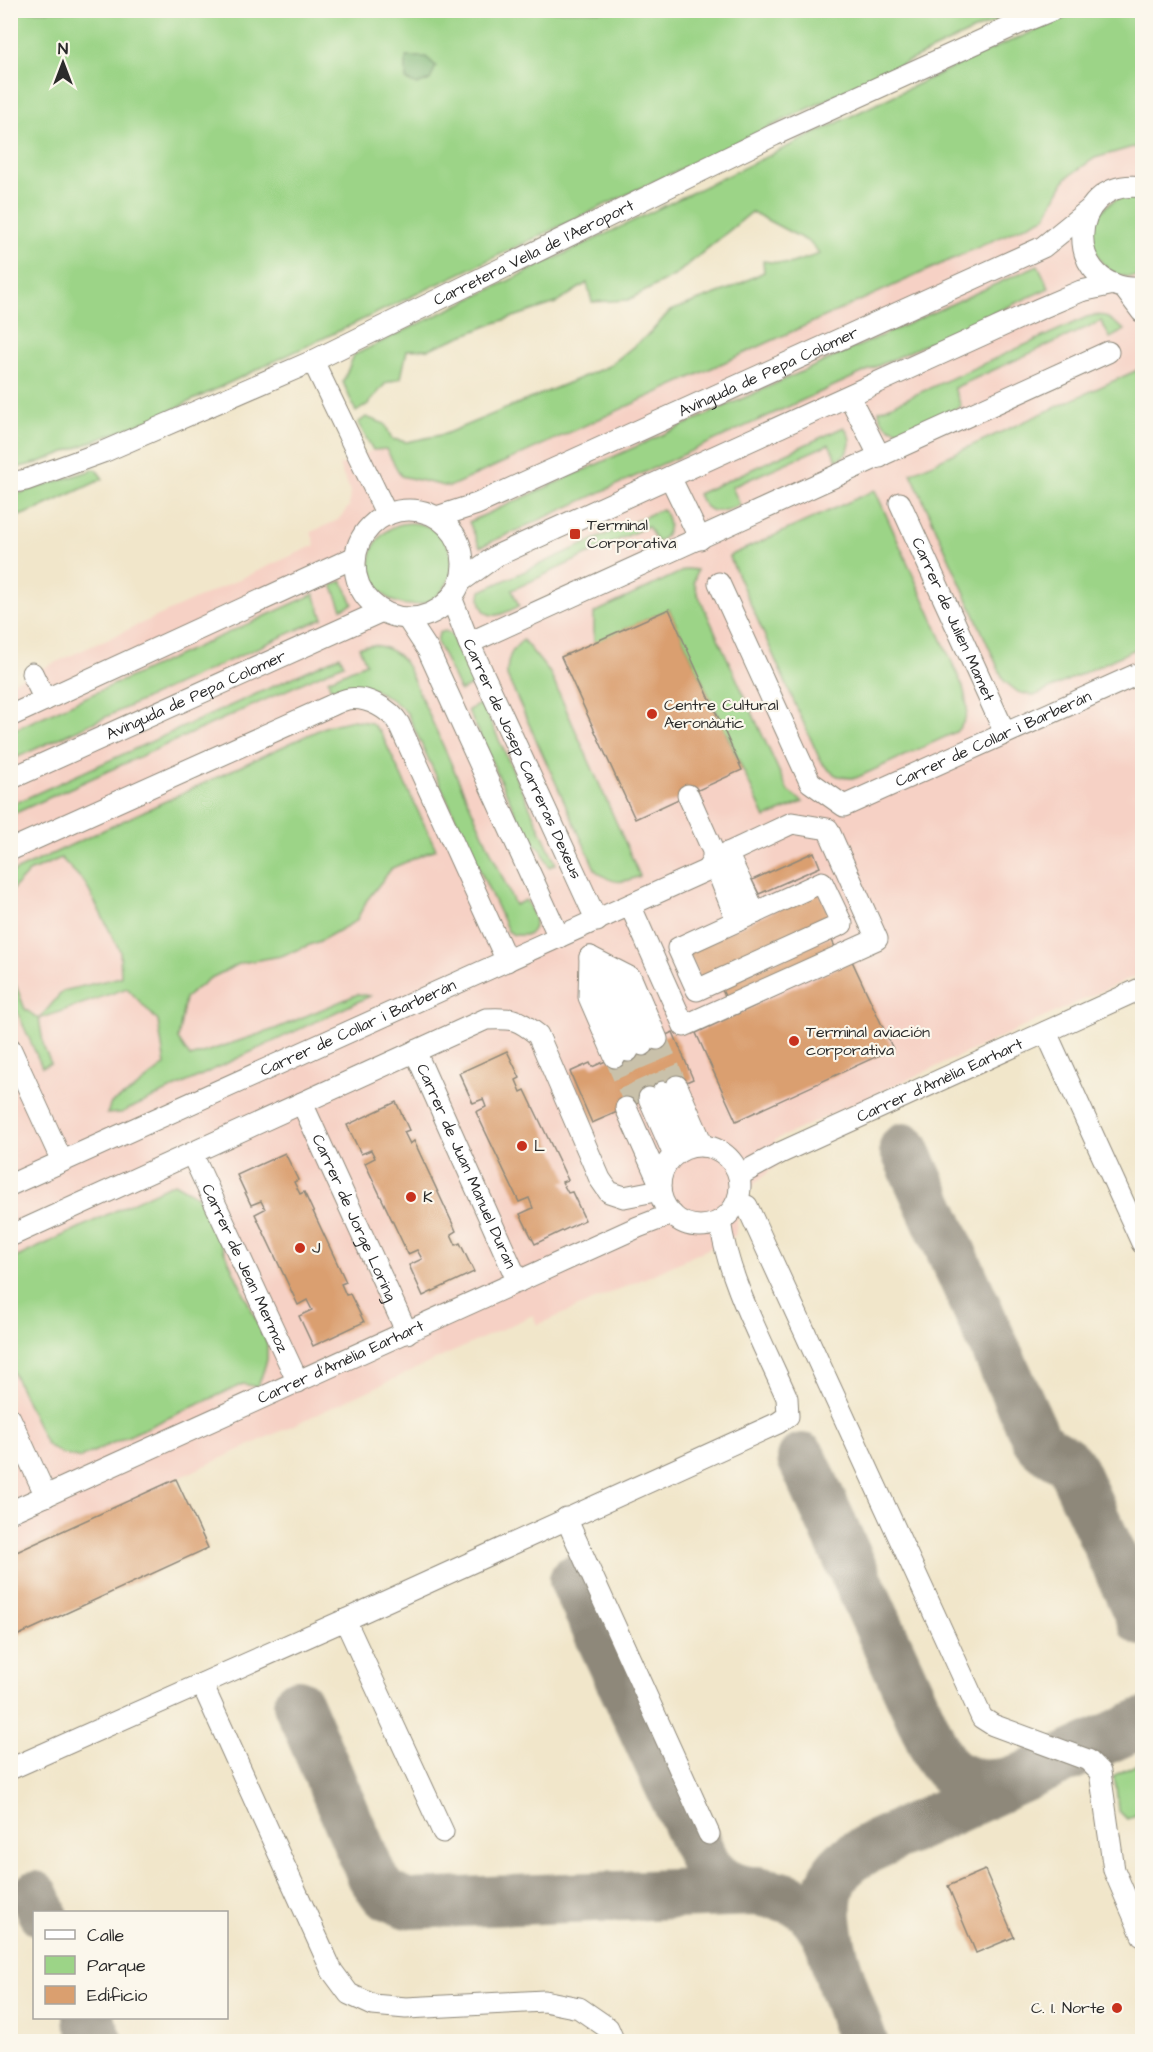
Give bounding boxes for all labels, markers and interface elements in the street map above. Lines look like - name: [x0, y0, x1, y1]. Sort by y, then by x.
- north arrow: [33, 33, 93, 93]
- text: N: [58, 38, 68, 60]
- street label: Carretera Vella de l'Aeroport: [430, 194, 638, 311]
- street label: Avinguda de Pepa Colomer: [675, 321, 862, 422]
- place label: Terminal Corporativa: [587, 514, 676, 554]
- marker: Terminal Corporativa: [568, 527, 582, 541]
- street label: Carrer de Julien Mamet: [906, 534, 1000, 705]
- street label: Carrer de Josep Carreras Dexeus: [458, 635, 587, 883]
- street label: Avinguda de Pepa Colomer: [102, 645, 290, 745]
- street label: Carrer de Collar i Barberán: [892, 685, 1095, 793]
- place label: Centre Cultural Aeronàutic: [664, 694, 778, 734]
- marker: Centre Cultural Aeronàutic: [645, 707, 659, 721]
- street label: Carrer de Collar i Barberán: [257, 974, 460, 1082]
- place label: Terminal aviación corporativa: [806, 1021, 930, 1061]
- street label: Carrer d'Amèlia Earhart: [853, 1033, 1027, 1128]
- marker: Terminal aviación corporativa: [787, 1034, 801, 1048]
- street label: Carrer de Juan Manuel Duran: [411, 1060, 522, 1272]
- street label: Carrer de Jorge Loring: [308, 1131, 400, 1305]
- place label: L: [534, 1135, 545, 1157]
- marker: L: [515, 1139, 529, 1153]
- street label: Carrer de Jean Mermoz: [196, 1180, 294, 1356]
- place label: K: [423, 1186, 433, 1208]
- marker: K: [404, 1190, 418, 1204]
- place label: J: [312, 1238, 320, 1258]
- marker: J: [293, 1241, 307, 1255]
- street label: Carrer d'Amèlia Earhart: [254, 1314, 428, 1409]
- legend: [33, 1911, 228, 2019]
- text: Calle: [87, 1923, 125, 1948]
- text: Parque: [87, 1953, 146, 1978]
- text: Edificio: [87, 1983, 147, 2008]
- place label: C. I. Norte: [1031, 1997, 1105, 2019]
- marker: C. I. Norte: [1110, 2001, 1124, 2015]

